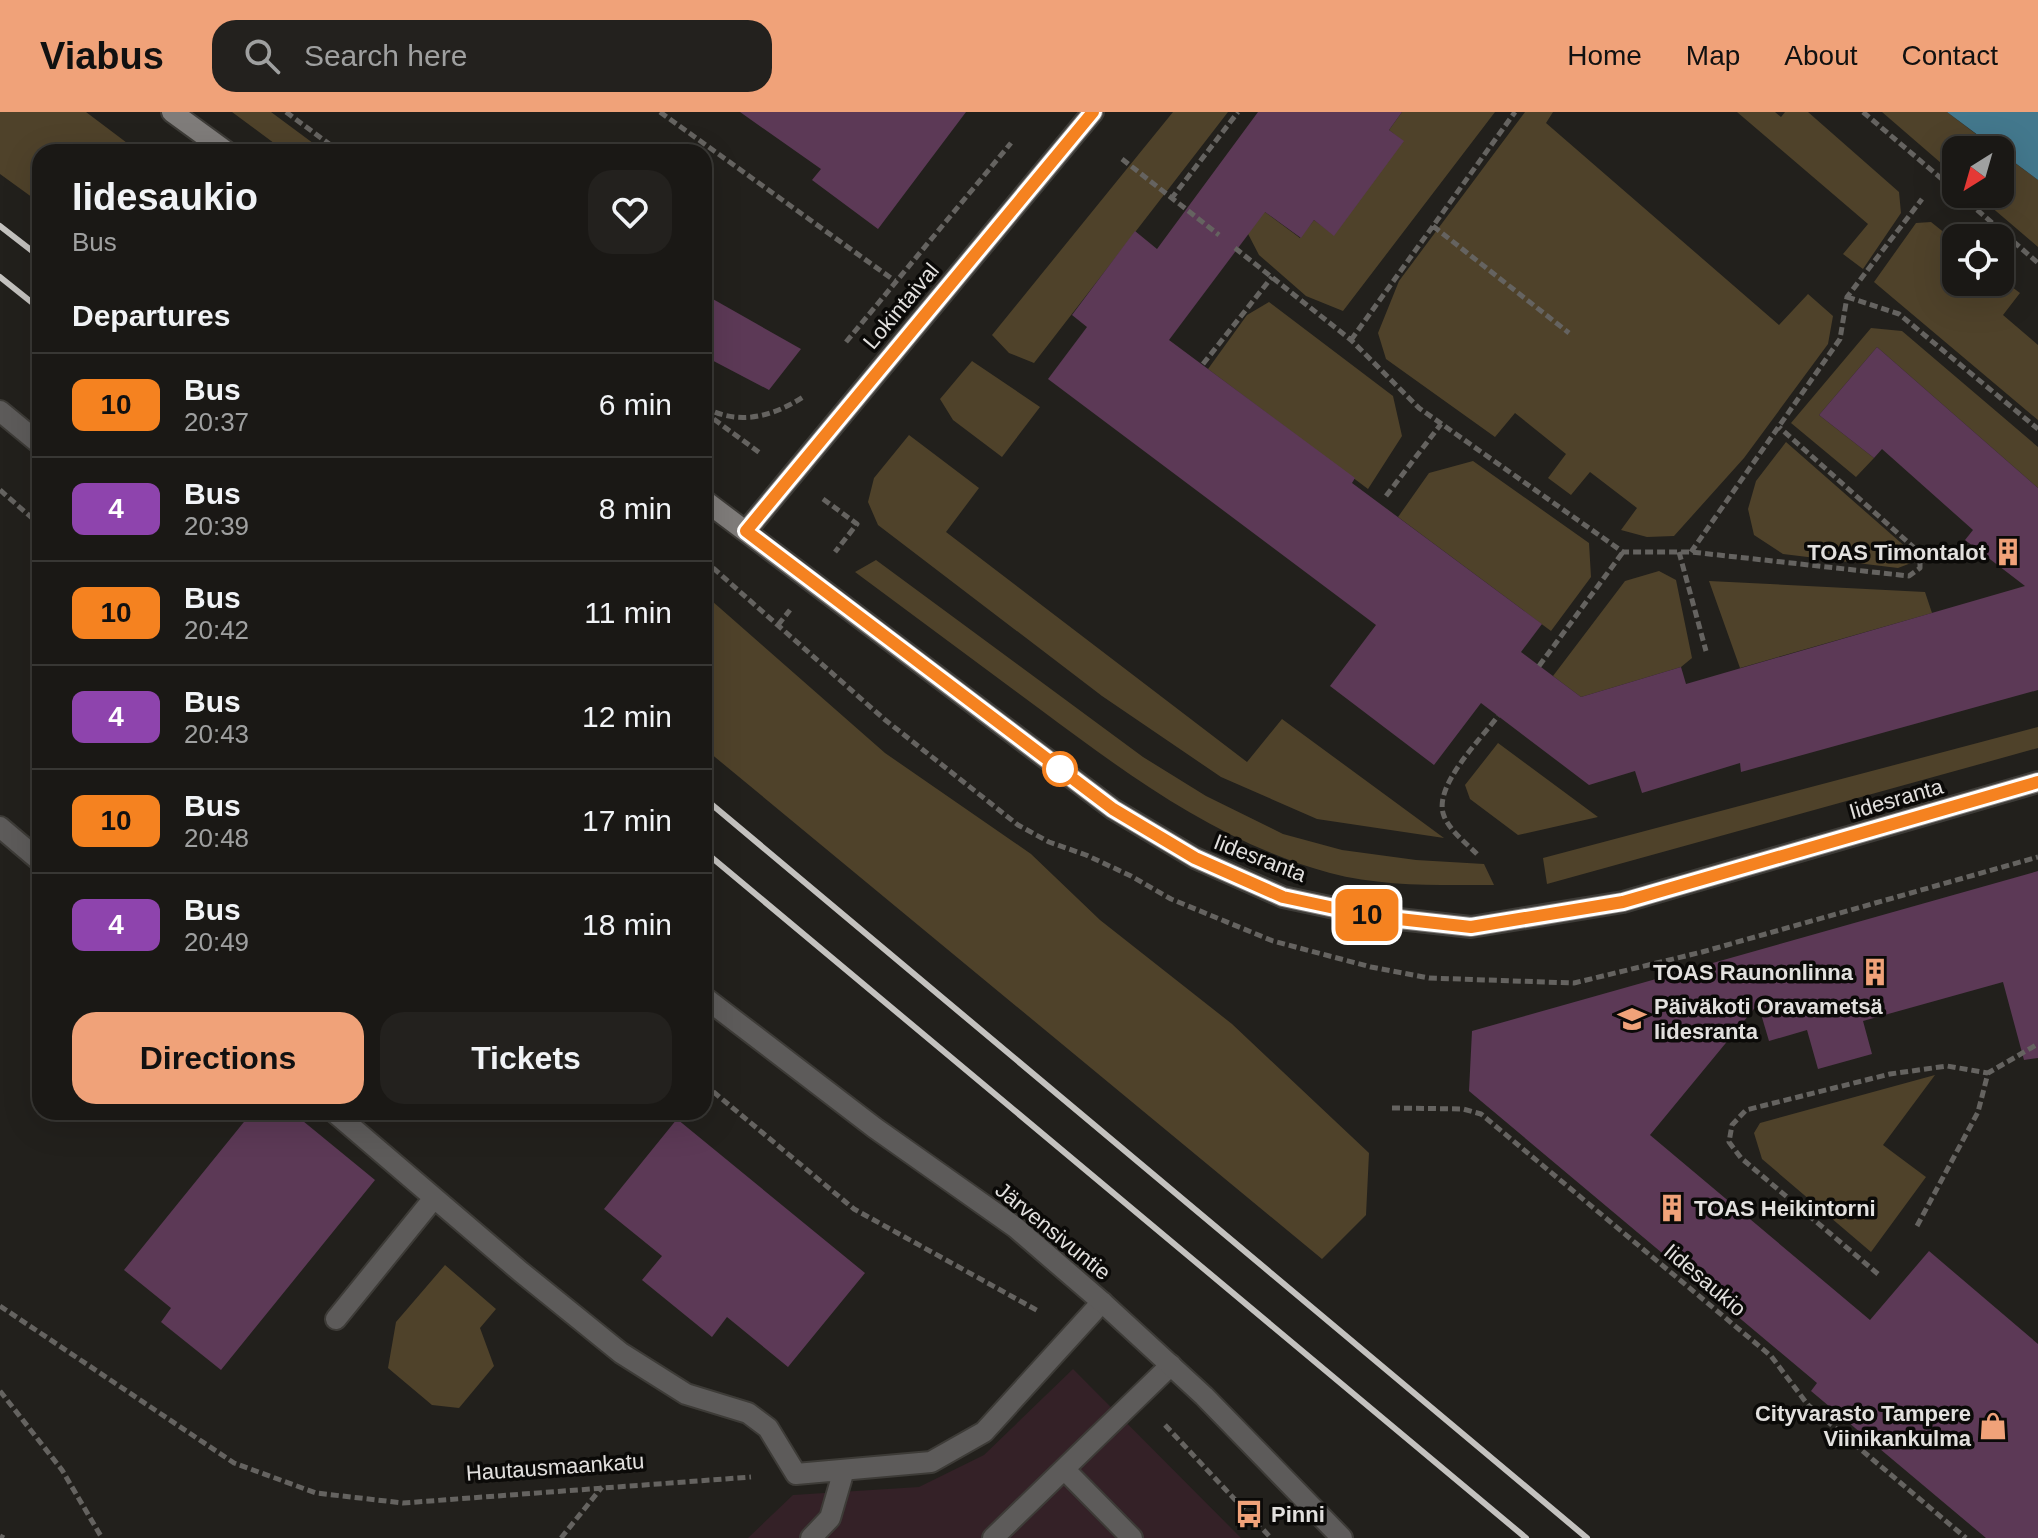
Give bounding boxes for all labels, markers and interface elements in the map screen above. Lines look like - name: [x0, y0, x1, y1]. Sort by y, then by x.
- search box: [212, 20, 772, 92]
- icon: search: [240, 34, 284, 78]
- text: Viabus: [40, 35, 164, 77]
- text: Search here: [304, 39, 467, 72]
- text: Home: [1567, 40, 1642, 71]
- text: Map: [1686, 40, 1740, 71]
- text: About: [1784, 40, 1858, 71]
- text: Contact: [1902, 40, 1998, 71]
- north arrow: [1942, 136, 2014, 208]
- map controls: [1942, 136, 2014, 296]
- button: heart: [588, 170, 672, 254]
- text: Iidesaukio: [72, 176, 258, 218]
- button: locate: [1942, 224, 2014, 296]
- text: Bus: [72, 227, 117, 257]
- street label: Lokintaival: [858, 258, 944, 354]
- text: Departures: [72, 299, 230, 332]
- text: Bus: [184, 373, 241, 406]
- text: 6 min: [599, 388, 672, 421]
- text: 10: [100, 389, 132, 420]
- text: 20:37: [184, 407, 249, 437]
- text: Bus: [184, 477, 241, 510]
- text: 8 min: [599, 492, 672, 525]
- text: 4: [108, 493, 124, 524]
- text: 20:39: [184, 511, 249, 541]
- building icon: TOAS Timontalot: [1993, 537, 2023, 567]
- place label: TOAS Timontalot: [1807, 540, 1987, 565]
- text: Bus: [184, 581, 241, 614]
- text: 11 min: [584, 596, 672, 629]
- text: 10: [100, 597, 132, 628]
- text: 20:42: [184, 615, 249, 645]
- text: Bus: [184, 685, 241, 718]
- text: 12 min: [582, 700, 672, 733]
- text: 4: [108, 701, 124, 732]
- text: 20:43: [184, 719, 249, 749]
- unlabelled marker: [1043, 752, 1077, 786]
- street label: Iidesranta: [1846, 773, 1947, 824]
- text: Bus: [184, 789, 241, 822]
- text: 17 min: [582, 804, 672, 837]
- text: 10: [100, 805, 132, 836]
- text: 20:48: [184, 823, 249, 853]
- street label: Iidesranta: [1210, 829, 1310, 887]
- line badge: 10: [1331, 889, 1403, 941]
- text: Bus: [184, 893, 241, 926]
- text: 10: [1351, 899, 1383, 930]
- text: 18 min: [582, 908, 672, 941]
- text: 4: [108, 909, 124, 940]
- text: 20:49: [184, 927, 249, 957]
- building icon: TOAS Raunonlinna: [1860, 957, 1890, 987]
- place label: TOAS Raunonlinna: [1653, 960, 1854, 985]
- place label: Päiväkoti Oravametsä Iidesranta: [1654, 994, 1883, 1044]
- school or university icon: Päiväkoti Oravametsä Iidesranta: [1617, 1004, 1647, 1034]
- button: Directions: [72, 1012, 364, 1104]
- button: Tickets: [380, 1012, 672, 1104]
- street label: Järvensivuntie: [990, 1177, 1116, 1285]
- building icon: TOAS Heikintorni: [1657, 1193, 1687, 1223]
- place label: TOAS Heikintorni: [1694, 1196, 1876, 1221]
- street label: Iidesaukio: [1659, 1239, 1751, 1321]
- place label: Cityvarasto Tampere Viinikankulma: [1755, 1401, 1972, 1451]
- shop icon: Cityvarasto Tampere Viinikankulma: [1978, 1411, 2008, 1441]
- street label: Hautausmaankatu: [465, 1448, 645, 1486]
- bus stop icon: Pinni: [1234, 1499, 1264, 1529]
- place label: Pinni: [1271, 1502, 1325, 1527]

